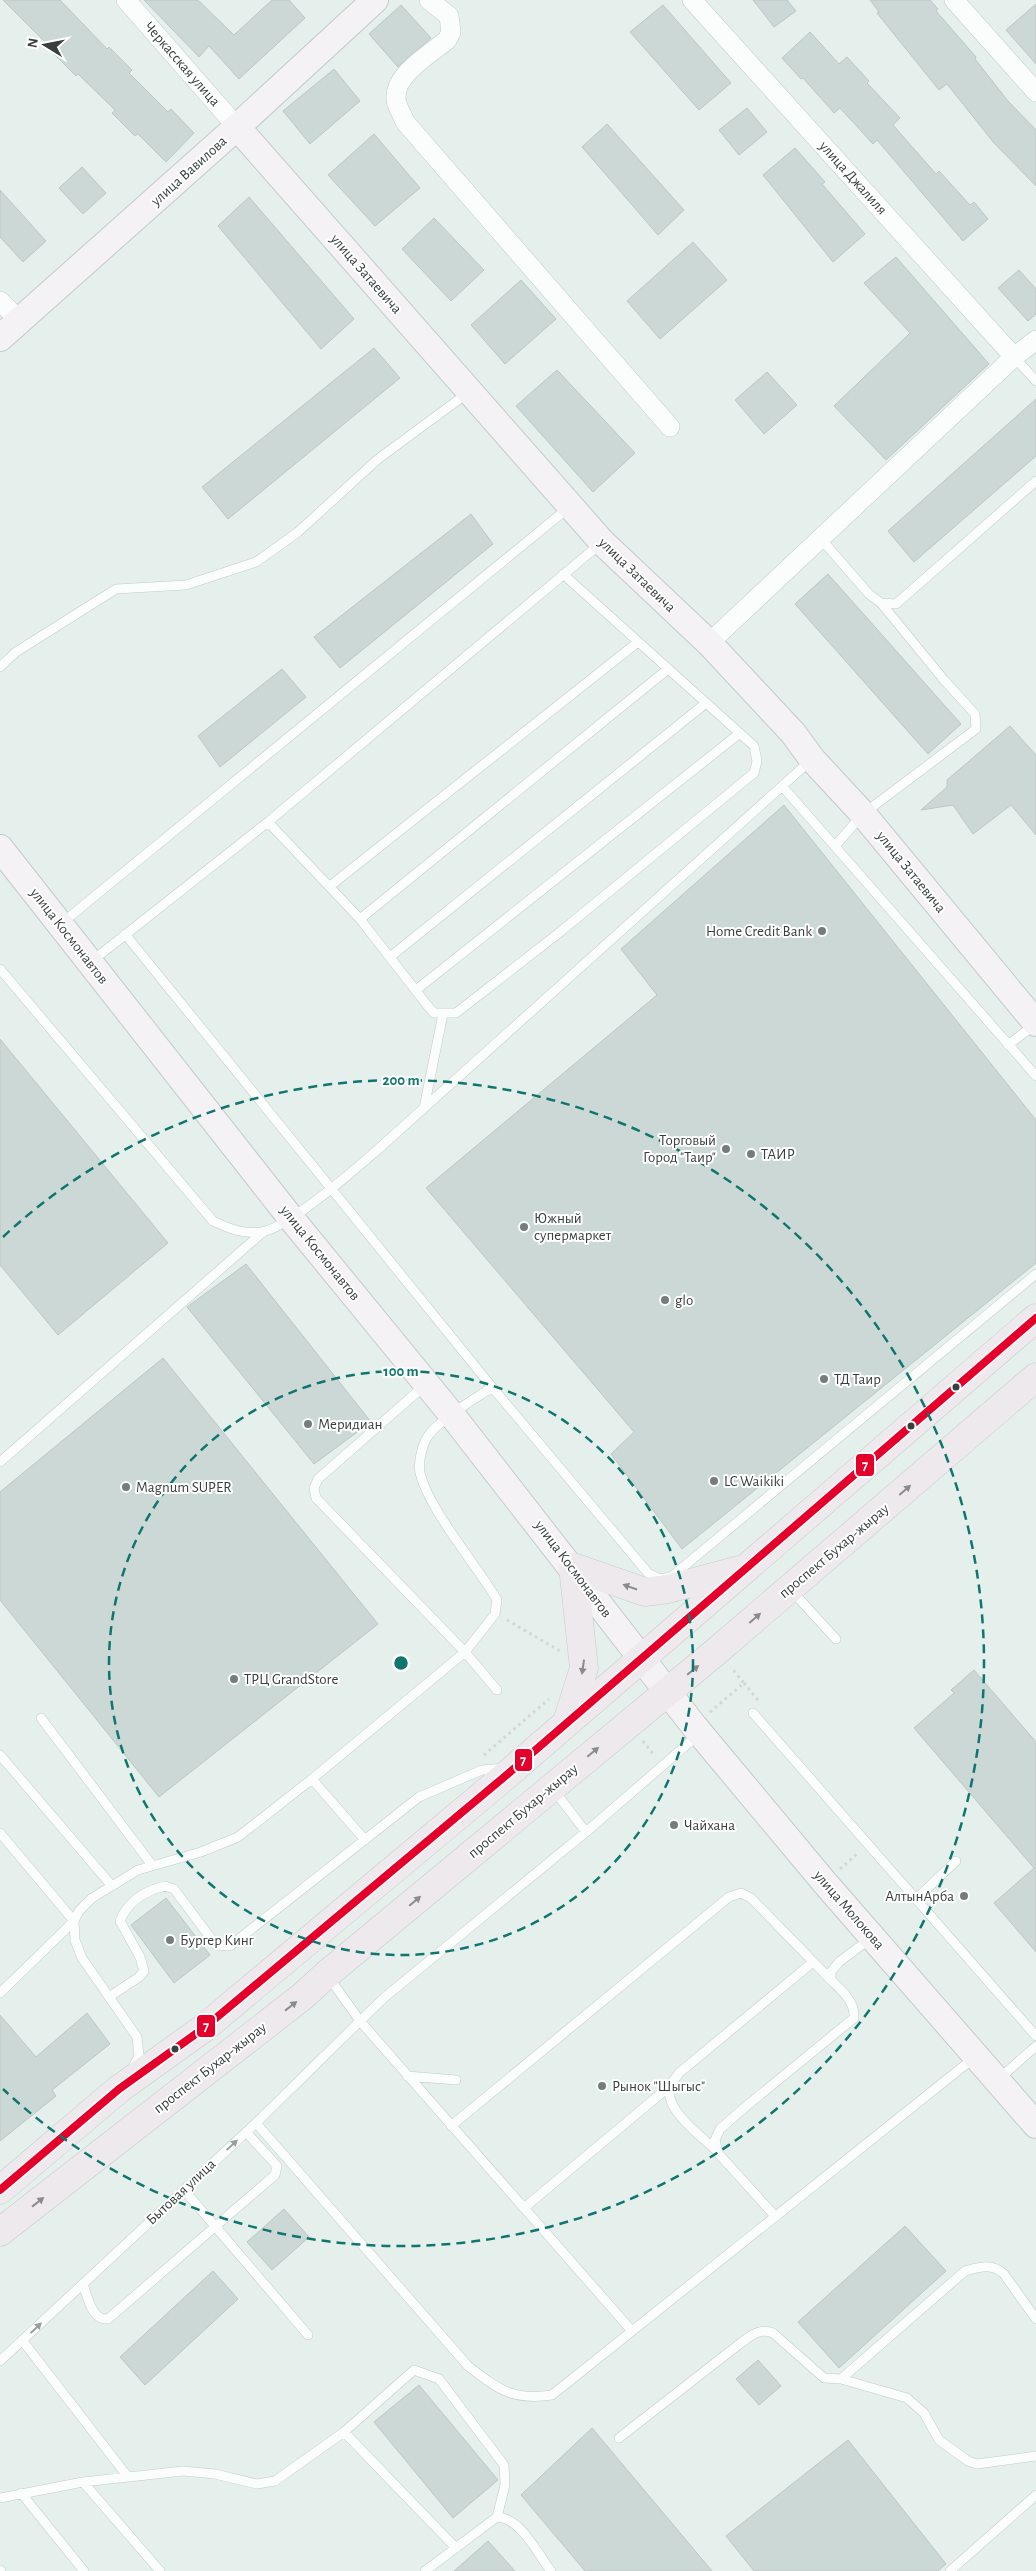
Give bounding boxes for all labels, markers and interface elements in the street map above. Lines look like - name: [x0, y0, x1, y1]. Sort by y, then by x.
- street label: Черкасская улица: [141, 19, 223, 109]
- north arrow: [20, 20, 70, 70]
- text: N: [25, 37, 41, 49]
- street label: улица Вавилова: [148, 133, 230, 209]
- street label: улица Джалиля: [816, 138, 890, 218]
- street label: улица Затаевича: [327, 231, 405, 317]
- street label: улица Затаевича: [595, 534, 678, 615]
- street label: улица Затаевича: [873, 828, 948, 916]
- street label: улица Космонавтов: [26, 884, 111, 987]
- place label: Home Credit Bank: [706, 924, 812, 939]
- marker: Home Credit Bank: [816, 925, 828, 937]
- text: 200 m: [382, 1073, 420, 1088]
- place label: Торговый Город "Таир": [643, 1133, 716, 1165]
- marker: Торговый Город "Таир": [720, 1143, 732, 1155]
- place label: ТАИР: [761, 1147, 795, 1162]
- marker: ТАИР: [745, 1148, 757, 1160]
- street label: улица Космонавтов: [277, 1202, 363, 1303]
- place label: Южный супермаркет: [534, 1211, 612, 1243]
- marker: Южный супермаркет: [518, 1221, 530, 1233]
- place label: glo: [675, 1293, 693, 1308]
- marker: glo: [659, 1294, 671, 1306]
- text: 100 m: [383, 1364, 419, 1379]
- place label: ТД Таир: [834, 1372, 881, 1387]
- marker: ТД Таир: [818, 1373, 830, 1385]
- unlabelled marker: [951, 1382, 961, 1392]
- place label: Меридиан: [318, 1417, 382, 1432]
- marker: Меридиан: [302, 1418, 314, 1430]
- unlabelled marker: [906, 1421, 916, 1431]
- line badge: 7: [855, 1453, 875, 1477]
- text: 7: [862, 1459, 868, 1473]
- place label: LC Waikiki: [724, 1474, 784, 1489]
- marker: LC Waikiki: [708, 1475, 720, 1487]
- place label: Magnum SUPER: [136, 1480, 231, 1495]
- marker: Magnum SUPER: [120, 1481, 132, 1493]
- one-way arrow: [899, 1485, 912, 1496]
- street label: проспект Бухар-жырау: [776, 1500, 892, 1601]
- street label: улица Космонавтов: [531, 1517, 614, 1620]
- one-way arrow: [623, 1583, 638, 1591]
- one-way arrow: [748, 1612, 760, 1624]
- centre of rings: [392, 1654, 410, 1672]
- one-way arrow: [579, 1660, 587, 1676]
- one-way arrow: [686, 1665, 699, 1676]
- place label: ТРЦ GrandStore: [244, 1672, 338, 1687]
- marker: ТРЦ GrandStore: [228, 1673, 240, 1685]
- one-way arrow: [587, 1746, 600, 1757]
- line badge: 7: [514, 1748, 533, 1772]
- text: 7: [520, 1754, 526, 1768]
- street label: проспект Бухар-жырау: [465, 1760, 581, 1861]
- place label: Чайхана: [684, 1818, 735, 1833]
- marker: Чайхана: [668, 1819, 680, 1831]
- street label: улица Молокова: [810, 1867, 887, 1952]
- place label: АлтынАрба: [885, 1889, 954, 1904]
- marker: АлтынАрба: [958, 1890, 970, 1902]
- one-way arrow: [408, 1895, 421, 1906]
- place label: Бургер Кинг: [180, 1933, 255, 1948]
- marker: Бургер Кинг: [164, 1934, 176, 1946]
- one-way arrow: [284, 2000, 297, 2011]
- line badge: 7: [196, 2014, 216, 2038]
- street label: проспект Бухар-жырау: [151, 2019, 270, 2116]
- text: 7: [203, 2020, 209, 2034]
- unlabelled marker: [170, 2044, 180, 2054]
- place label: Рынок "Шыгыс": [612, 2079, 705, 2094]
- marker: Рынок "Шыгыс": [596, 2080, 608, 2092]
- one-way arrow: [225, 2140, 238, 2151]
- street label: Бытовая улица: [143, 2156, 219, 2228]
- one-way arrow: [31, 2197, 44, 2208]
- one-way arrow: [29, 2322, 41, 2334]

